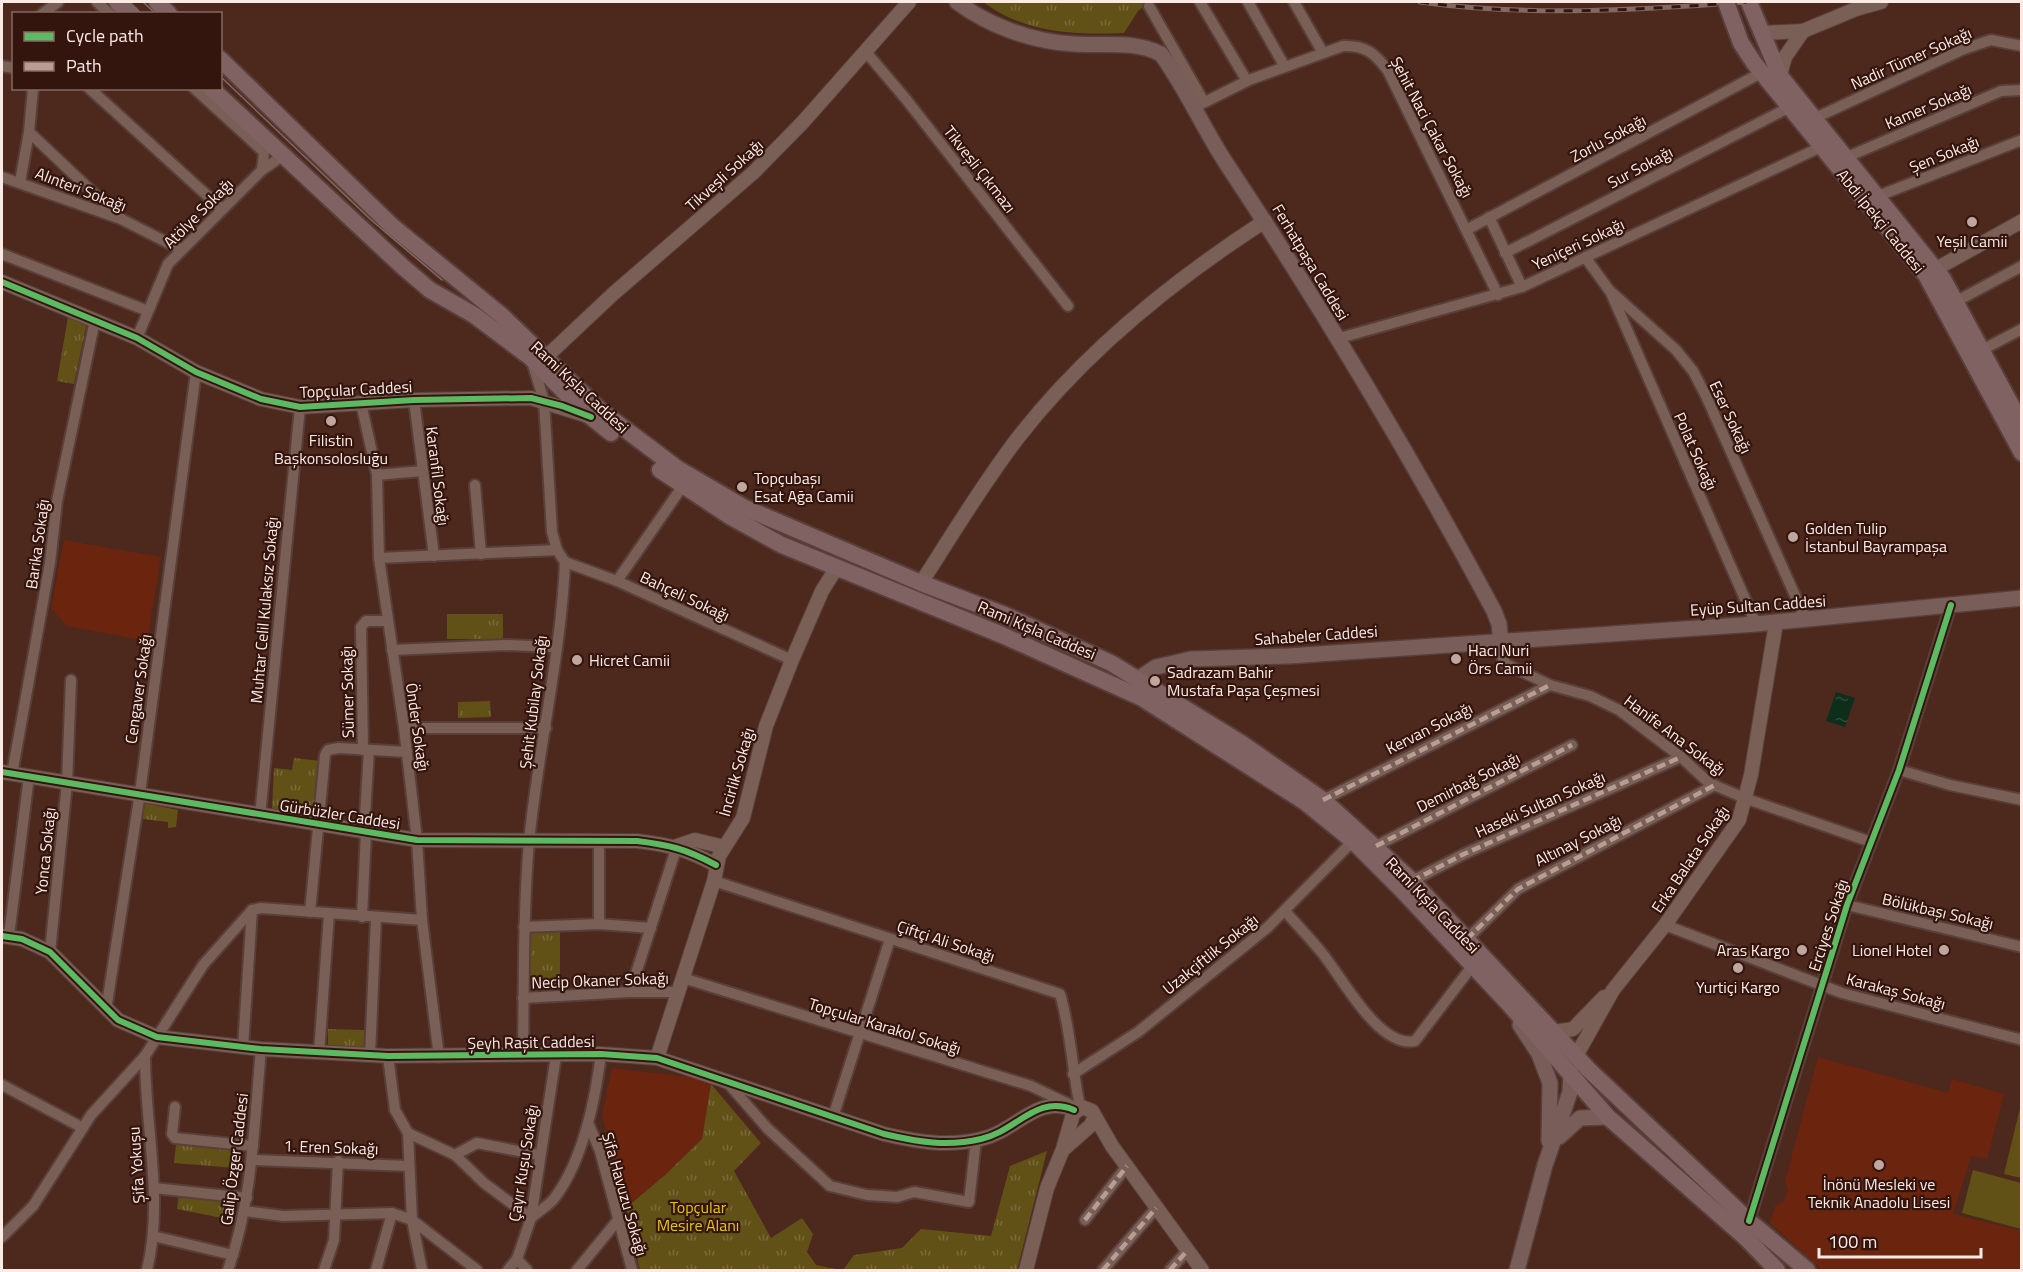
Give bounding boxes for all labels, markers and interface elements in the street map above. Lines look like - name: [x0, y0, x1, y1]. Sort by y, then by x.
- legend: [12, 12, 222, 90]
- street label: Nadir Tümer Sokağı: [1847, 21, 1975, 95]
- text: Cycle path: [66, 22, 144, 49]
- text: Path: [66, 52, 102, 79]
- street label: Şehit Naci Çakar Sokağı: [1385, 52, 1479, 202]
- street label: Kamer Sokağı: [1881, 77, 1975, 135]
- street label: Zorlu Sokağı: [1566, 108, 1650, 168]
- street label: Tikveşli Çıkmazı: [938, 120, 1022, 218]
- street label: Şen Sokağı: [1905, 129, 1983, 179]
- street label: Tikveşli Sokağı: [680, 133, 768, 217]
- street label: Sur Sokağı: [1603, 140, 1677, 194]
- street label: Alınteri Sokağı: [32, 161, 130, 217]
- street label: Abdi İpekçi Caddesi: [1831, 164, 1931, 278]
- street label: Atölye Sokağı: [157, 172, 239, 254]
- street label: Ferhatpaşa Caddesi: [1267, 199, 1355, 325]
- street label: Yeniçeri Sokağı: [1528, 212, 1628, 276]
- marker: Yeşil Camii: [1965, 215, 1979, 229]
- place label: Yeşil Camii: [1937, 229, 2007, 253]
- street label: Rami Kışla Caddesi: [526, 335, 634, 439]
- street label: Topçular Caddesi: [299, 374, 413, 404]
- street label: Eser Sokağı: [1704, 377, 1758, 457]
- street label: Polat Sokağı: [1668, 408, 1724, 494]
- marker: Filistin Başkonsolosluğu: [324, 414, 338, 428]
- street label: Karanfil Sokağı: [420, 425, 456, 527]
- place label: Filistin Başkonsolosluğu: [274, 428, 388, 470]
- place label: Topçubaşı Esat Ağa Camii: [754, 466, 854, 508]
- marker: Topçubaşı Esat Ağa Camii: [735, 480, 749, 494]
- street label: Barika Sokağı: [19, 497, 55, 591]
- street label: Muhtar Celil Kulaksız Sokağı: [244, 516, 284, 704]
- place label: Golden Tulip İstanbul Bayrampaşa: [1805, 516, 1947, 558]
- marker: Golden Tulip İstanbul Bayrampaşa: [1786, 530, 1800, 544]
- street label: Bahçeli Sokağı: [636, 565, 734, 627]
- street label: Eyüp Sultan Caddesi: [1689, 588, 1827, 622]
- street label: Rami Kışla Caddesi: [974, 594, 1100, 666]
- street label: Sahabeler Caddesi: [1254, 619, 1378, 651]
- street label: Cengaver Sokağı: [118, 633, 158, 745]
- street label: Şehit Kubilay Sokağı: [513, 634, 553, 770]
- place label: Hacı Nuri Örs Camii: [1468, 638, 1532, 680]
- street label: Sümer Sokağı: [334, 646, 360, 738]
- place label: Hicret Camii: [589, 648, 670, 672]
- marker: Hacı Nuri Örs Camii: [1449, 652, 1463, 666]
- marker: Hicret Camii: [570, 653, 584, 667]
- place label: Sadrazam Bahir Mustafa Paşa Çeşmesi: [1167, 660, 1320, 702]
- marker: Sadrazam Bahir Mustafa Paşa Çeşmesi: [1148, 674, 1162, 688]
- street label: Önder Sokağı: [400, 681, 436, 773]
- street label: Hanife Ana Sokağı: [1619, 689, 1731, 781]
- street label: Kervan Sokağı: [1381, 696, 1477, 760]
- street label: İncirlik Sokağı: [712, 725, 760, 819]
- street label: Demirbağ Sokağı: [1412, 746, 1524, 818]
- street label: Haseki Sultan Sokağı: [1471, 765, 1609, 843]
- street label: Gürbüzler Caddesi: [278, 793, 402, 835]
- street label: Erka Balata Sokağı: [1645, 801, 1735, 917]
- street label: Yonca Sokağı: [28, 806, 62, 896]
- street label: Altınay Sokağı: [1530, 808, 1626, 872]
- street label: Rami Kışla Caddesi: [1381, 851, 1485, 959]
- street label: Erciyes Sokağı: [1802, 876, 1854, 974]
- street label: Bölükbaşı Sokağı: [1880, 887, 1996, 935]
- street label: Uzakçiftlik Sokağı: [1157, 908, 1263, 1000]
- street label: Çiftçi Ali Sokağı: [894, 914, 998, 968]
- place label: Aras Kargo: [1717, 938, 1790, 962]
- place label: Lionel Hotel: [1852, 938, 1932, 962]
- marker: Aras Kargo: [1795, 943, 1809, 957]
- marker: Lionel Hotel: [1937, 943, 1951, 957]
- marker: Yurtiçi Kargo: [1731, 961, 1745, 975]
- street label: Necip Okaner Sokağı: [531, 966, 669, 994]
- street label: Karakaş Sokağı: [1844, 966, 1948, 1016]
- place label: Yurtiçi Kargo: [1696, 975, 1780, 999]
- street label: Topçular Karakol Sokağı: [806, 991, 964, 1061]
- street label: Şeyh Raşit Caddesi: [467, 1029, 595, 1055]
- street label: Galip Özger Caddesi: [214, 1092, 254, 1226]
- street label: Çayır Kuşu Sokağı: [502, 1103, 544, 1223]
- street label: Şifa Yokuşu: [121, 1126, 151, 1204]
- street label: Şifa Havuzu Sokağı: [596, 1129, 654, 1259]
- street label: 1. Eren Sokağı: [283, 1133, 379, 1161]
- marker: İnönü Mesleki ve Teknik Anadolu Lisesi: [1872, 1158, 1886, 1172]
- place label: İnönü Mesleki ve Teknik Anadolu Lisesi: [1808, 1172, 1950, 1214]
- park label: Topçular Mesire Alanı: [657, 1195, 739, 1237]
- scale bar: [1819, 1221, 1981, 1259]
- text: 100 m: [1828, 1228, 1877, 1255]

